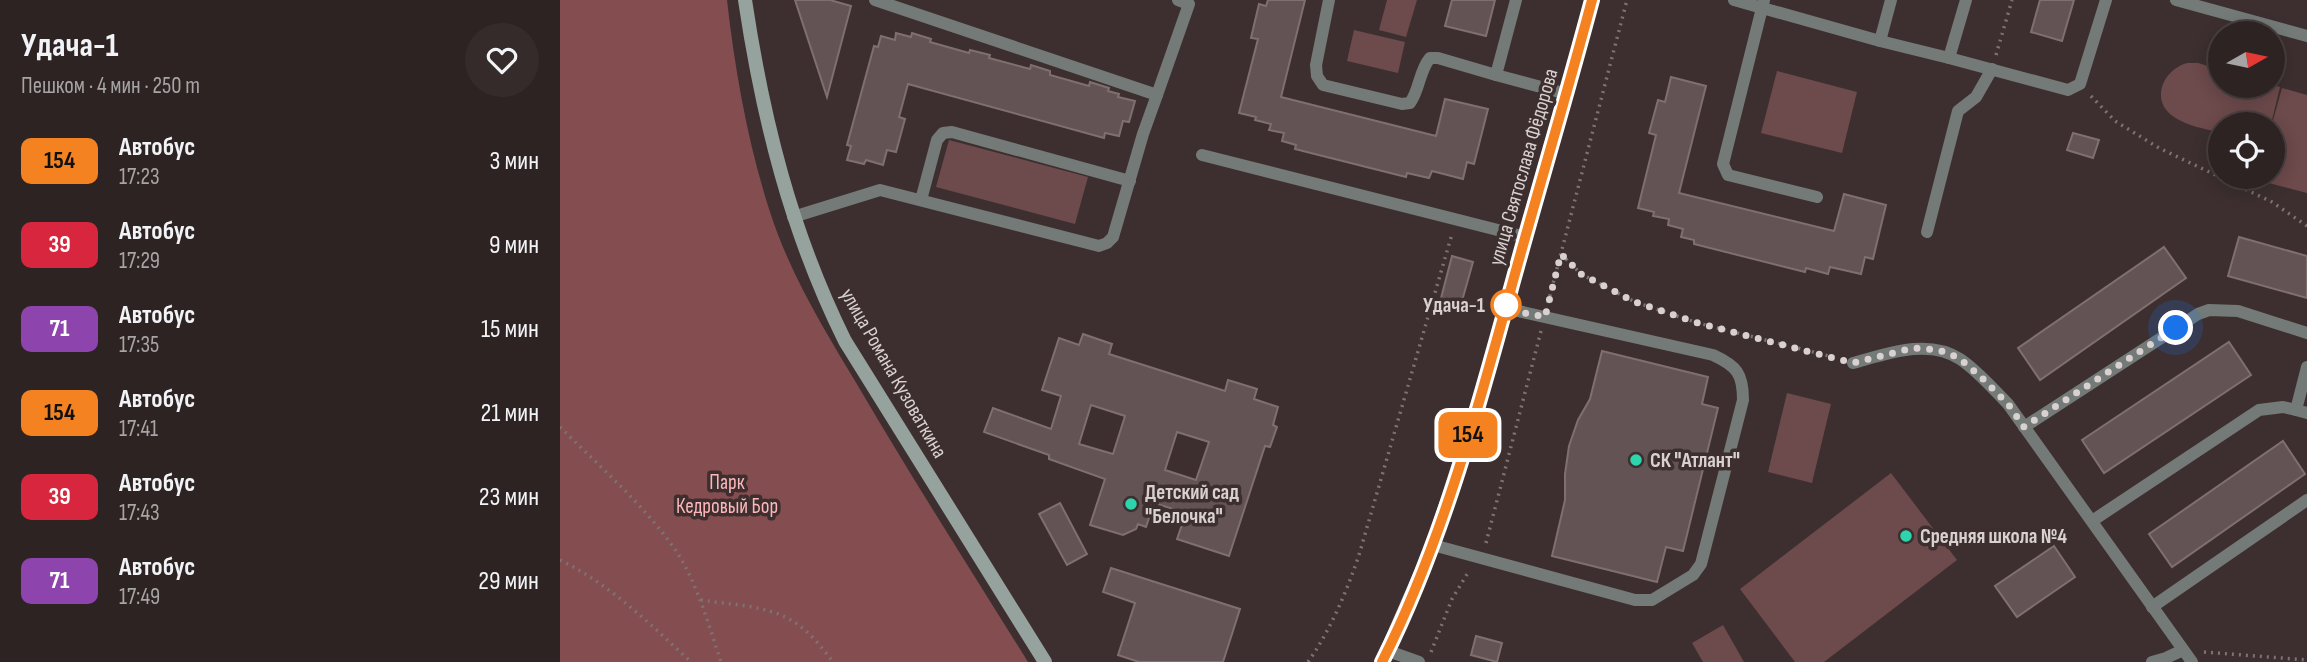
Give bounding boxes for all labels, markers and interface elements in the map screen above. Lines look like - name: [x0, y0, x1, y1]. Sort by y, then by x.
- north arrow: [2208, 21, 2286, 98]
- map controls: [2208, 21, 2285, 189]
- button: heart: [465, 23, 539, 97]
- text: Удача-1: [21, 26, 119, 66]
- street label: улица Святослава Фёдорова: [1483, 66, 1564, 268]
- text: Пешком · 4 мин · 250 m: [21, 72, 200, 100]
- button: locate: [2208, 112, 2285, 189]
- text: Автобус: [119, 132, 195, 163]
- text: 154: [44, 146, 75, 175]
- text: 3 мин: [490, 146, 539, 177]
- text: 17:23: [119, 163, 160, 191]
- text: Автобус: [119, 216, 195, 247]
- text: 39: [48, 230, 71, 259]
- text: 9 мин: [489, 230, 539, 261]
- text: 17:29: [119, 247, 160, 275]
- street label: улица Романа Кузоваткина: [835, 284, 952, 462]
- marker: Удача-1: [1491, 290, 1521, 320]
- place label: Удача-1: [1423, 293, 1485, 318]
- text: Автобус: [119, 300, 195, 331]
- your location: [2158, 310, 2193, 345]
- text: 71: [50, 314, 69, 343]
- text: 15 мин: [481, 314, 539, 345]
- text: 17:35: [119, 331, 159, 359]
- text: Автобус: [119, 384, 195, 415]
- text: 154: [44, 398, 75, 427]
- text: 21 мин: [481, 398, 539, 429]
- line badge: 154: [1428, 412, 1508, 458]
- text: 17:41: [119, 415, 158, 443]
- text: 154: [1452, 420, 1484, 449]
- place label: СК "Атлант": [1650, 448, 1740, 473]
- marker: СК "Атлант": [1628, 452, 1644, 468]
- text: Автобус: [119, 468, 195, 499]
- park label: Парк Кедровый Бор: [676, 470, 778, 519]
- place label: Детский сад "Белочка": [1145, 480, 1239, 529]
- text: 39: [48, 482, 71, 511]
- text: 23 мин: [479, 482, 539, 513]
- marker: Детский сад "Белочка": [1123, 496, 1139, 512]
- text: 17:43: [119, 499, 160, 527]
- place label: Средняя школа №4: [1920, 524, 2067, 549]
- marker: Средняя школа №4: [1898, 528, 1914, 544]
- text: Автобус: [119, 552, 195, 583]
- text: 71: [50, 566, 69, 595]
- text: 29 мин: [478, 566, 539, 597]
- text: 17:49: [119, 583, 160, 611]

